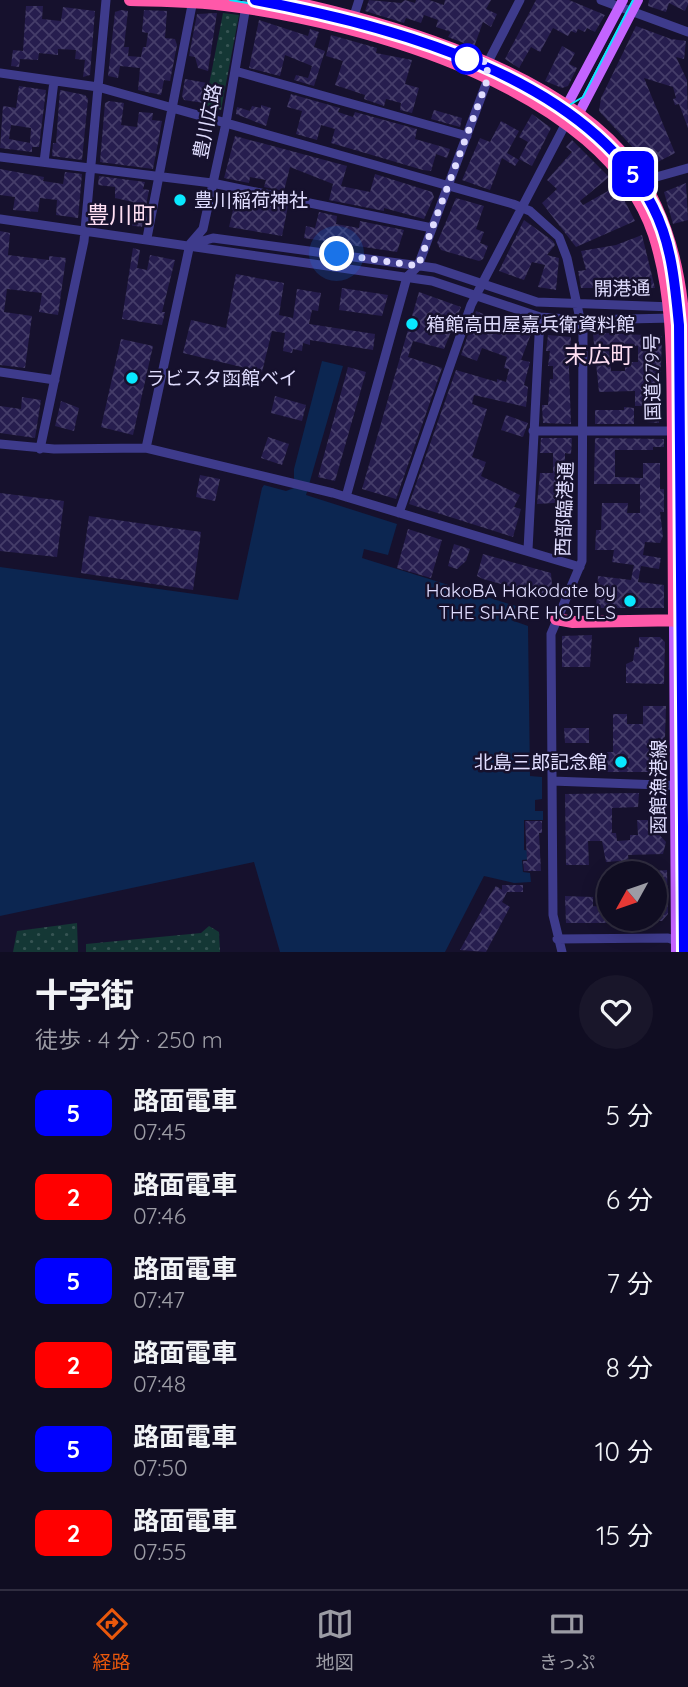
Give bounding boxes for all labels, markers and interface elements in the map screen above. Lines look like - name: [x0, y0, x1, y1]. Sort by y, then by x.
- unlabelled marker: [452, 44, 482, 74]
- street label: 豊川広路: [188, 81, 226, 161]
- line badge: 5: [610, 151, 656, 197]
- text: 5: [626, 159, 640, 189]
- place label: 豊川稲荷神社: [194, 188, 308, 212]
- marker: 豊川稲荷神社: [172, 192, 188, 208]
- district label: 豊川町: [87, 200, 156, 229]
- your location: [319, 236, 354, 271]
- street label: 開港通: [593, 276, 651, 300]
- place label: 箱館高田屋嘉兵衛資料館: [426, 312, 635, 336]
- marker: 箱館高田屋嘉兵衛資料館: [404, 316, 420, 332]
- street label: 国道279号: [639, 333, 665, 421]
- district label: 末広町: [565, 340, 634, 369]
- place label: ラビスタ函館ベイ: [146, 366, 298, 390]
- marker: ラビスタ函館ベイ: [124, 370, 140, 386]
- street label: 西部臨港通: [550, 461, 578, 557]
- place label: HakoBA Hakodate by THE SHARE HOTELS: [426, 578, 616, 624]
- marker: HakoBA Hakodate by THE SHARE HOTELS: [622, 593, 638, 609]
- street label: 函館漁港線: [646, 739, 670, 835]
- place label: 北島三郎記念館: [474, 750, 607, 774]
- marker: 北島三郎記念館: [613, 754, 629, 770]
- north arrow: [597, 861, 667, 931]
- map controls: [597, 861, 667, 931]
- text: 十字街: [35, 974, 134, 1015]
- button: heart: [579, 975, 653, 1049]
- text: 徒歩 · 4 分 · 250 m: [35, 1025, 223, 1054]
- text: 路面電車: [133, 1084, 237, 1117]
- text: 5: [67, 1098, 80, 1128]
- text: 5 分: [606, 1099, 653, 1132]
- text: 07:45: [133, 1117, 186, 1146]
- text: 路面電車: [133, 1168, 237, 1201]
- text: 2: [67, 1182, 80, 1212]
- text: 6 分: [606, 1183, 653, 1216]
- text: 07:46: [133, 1201, 186, 1230]
- text: 路面電車: [133, 1252, 237, 1285]
- text: 5: [67, 1266, 80, 1296]
- text: 7 分: [607, 1267, 653, 1300]
- text: 07:47: [133, 1285, 185, 1314]
- text: 路面電車: [133, 1336, 237, 1369]
- text: 2: [67, 1350, 80, 1380]
- text: 8 分: [606, 1351, 653, 1384]
- text: 07:48: [133, 1369, 186, 1398]
- text: 路面電車: [133, 1420, 237, 1453]
- text: 5: [67, 1434, 80, 1464]
- text: 10 分: [595, 1435, 653, 1468]
- text: 07:50: [133, 1453, 188, 1482]
- text: 路面電車: [133, 1504, 237, 1537]
- text: 2: [67, 1518, 80, 1548]
- text: 15 分: [596, 1519, 653, 1552]
- text: 07:55: [133, 1537, 187, 1566]
- tab: 経路: [93, 1605, 131, 1674]
- tab: 地図: [316, 1605, 354, 1674]
- tab: きっぷ: [539, 1605, 595, 1674]

